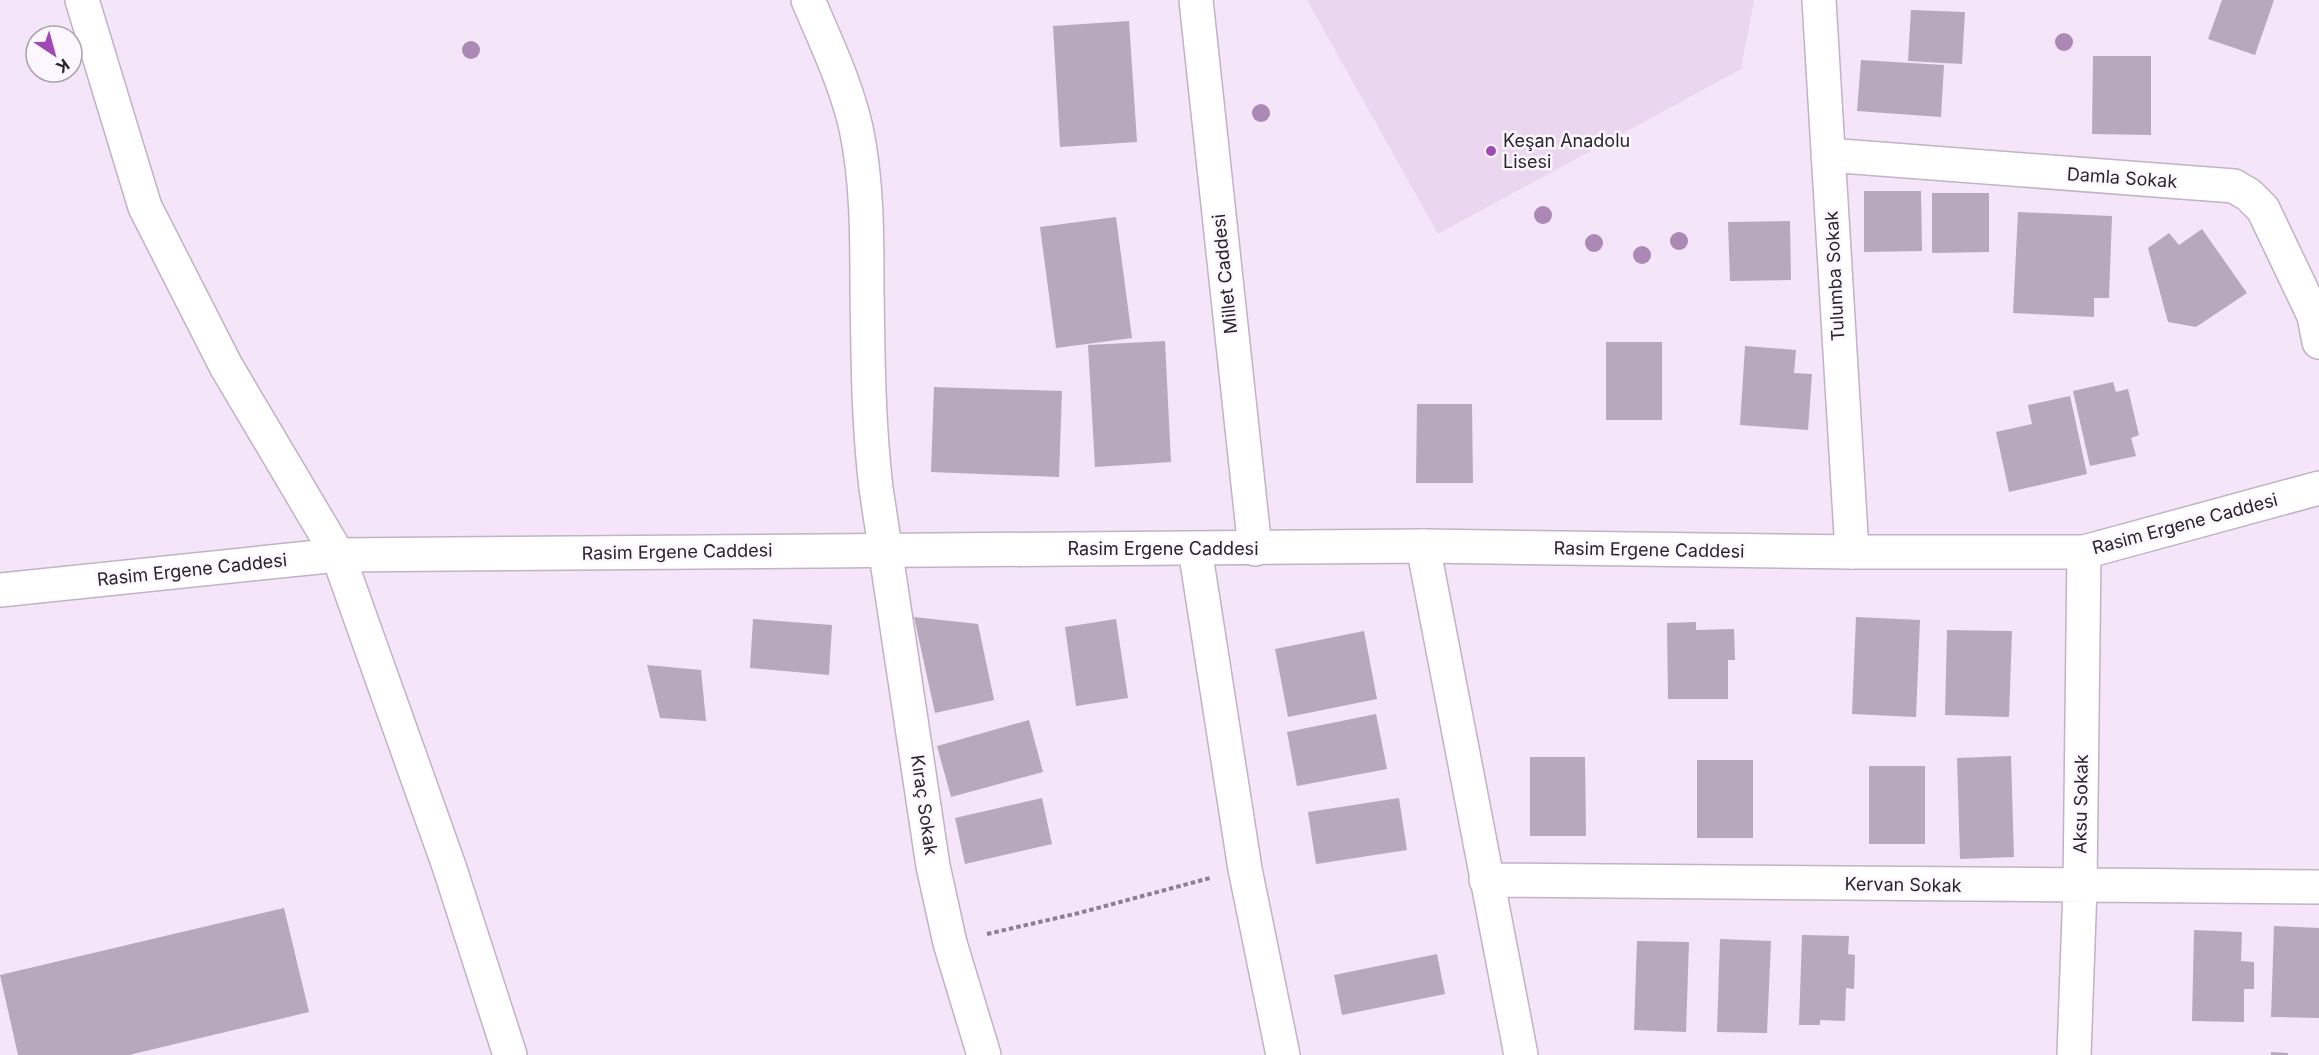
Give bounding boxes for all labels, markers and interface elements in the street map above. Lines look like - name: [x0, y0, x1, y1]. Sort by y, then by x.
- north arrow: [24, 24, 84, 84]
- text: K: [52, 55, 73, 78]
- place label: Keşan Anadolu Lisesi: [1503, 130, 1630, 172]
- marker: Keşan Anadolu Lisesi: [1484, 144, 1498, 158]
- street label: Damla Sokak: [2066, 163, 2178, 192]
- street label: Tulumba Sokak: [1821, 210, 1848, 342]
- street label: Millet Caddesi: [1208, 213, 1241, 335]
- street label: Rasim Ergene Caddesi: [2090, 489, 2280, 558]
- street label: Rasim Ergene Caddesi: [1553, 537, 1745, 562]
- street label: Rasim Ergene Caddesi: [1068, 538, 1258, 559]
- street label: Rasim Ergene Caddesi: [581, 539, 773, 564]
- street label: Rasim Ergene Caddesi: [96, 549, 288, 590]
- street label: Kıraç Sokak: [907, 753, 942, 857]
- street label: Aksu Sokak: [2069, 754, 2092, 854]
- street label: Kervan Sokak: [1844, 873, 1962, 896]

